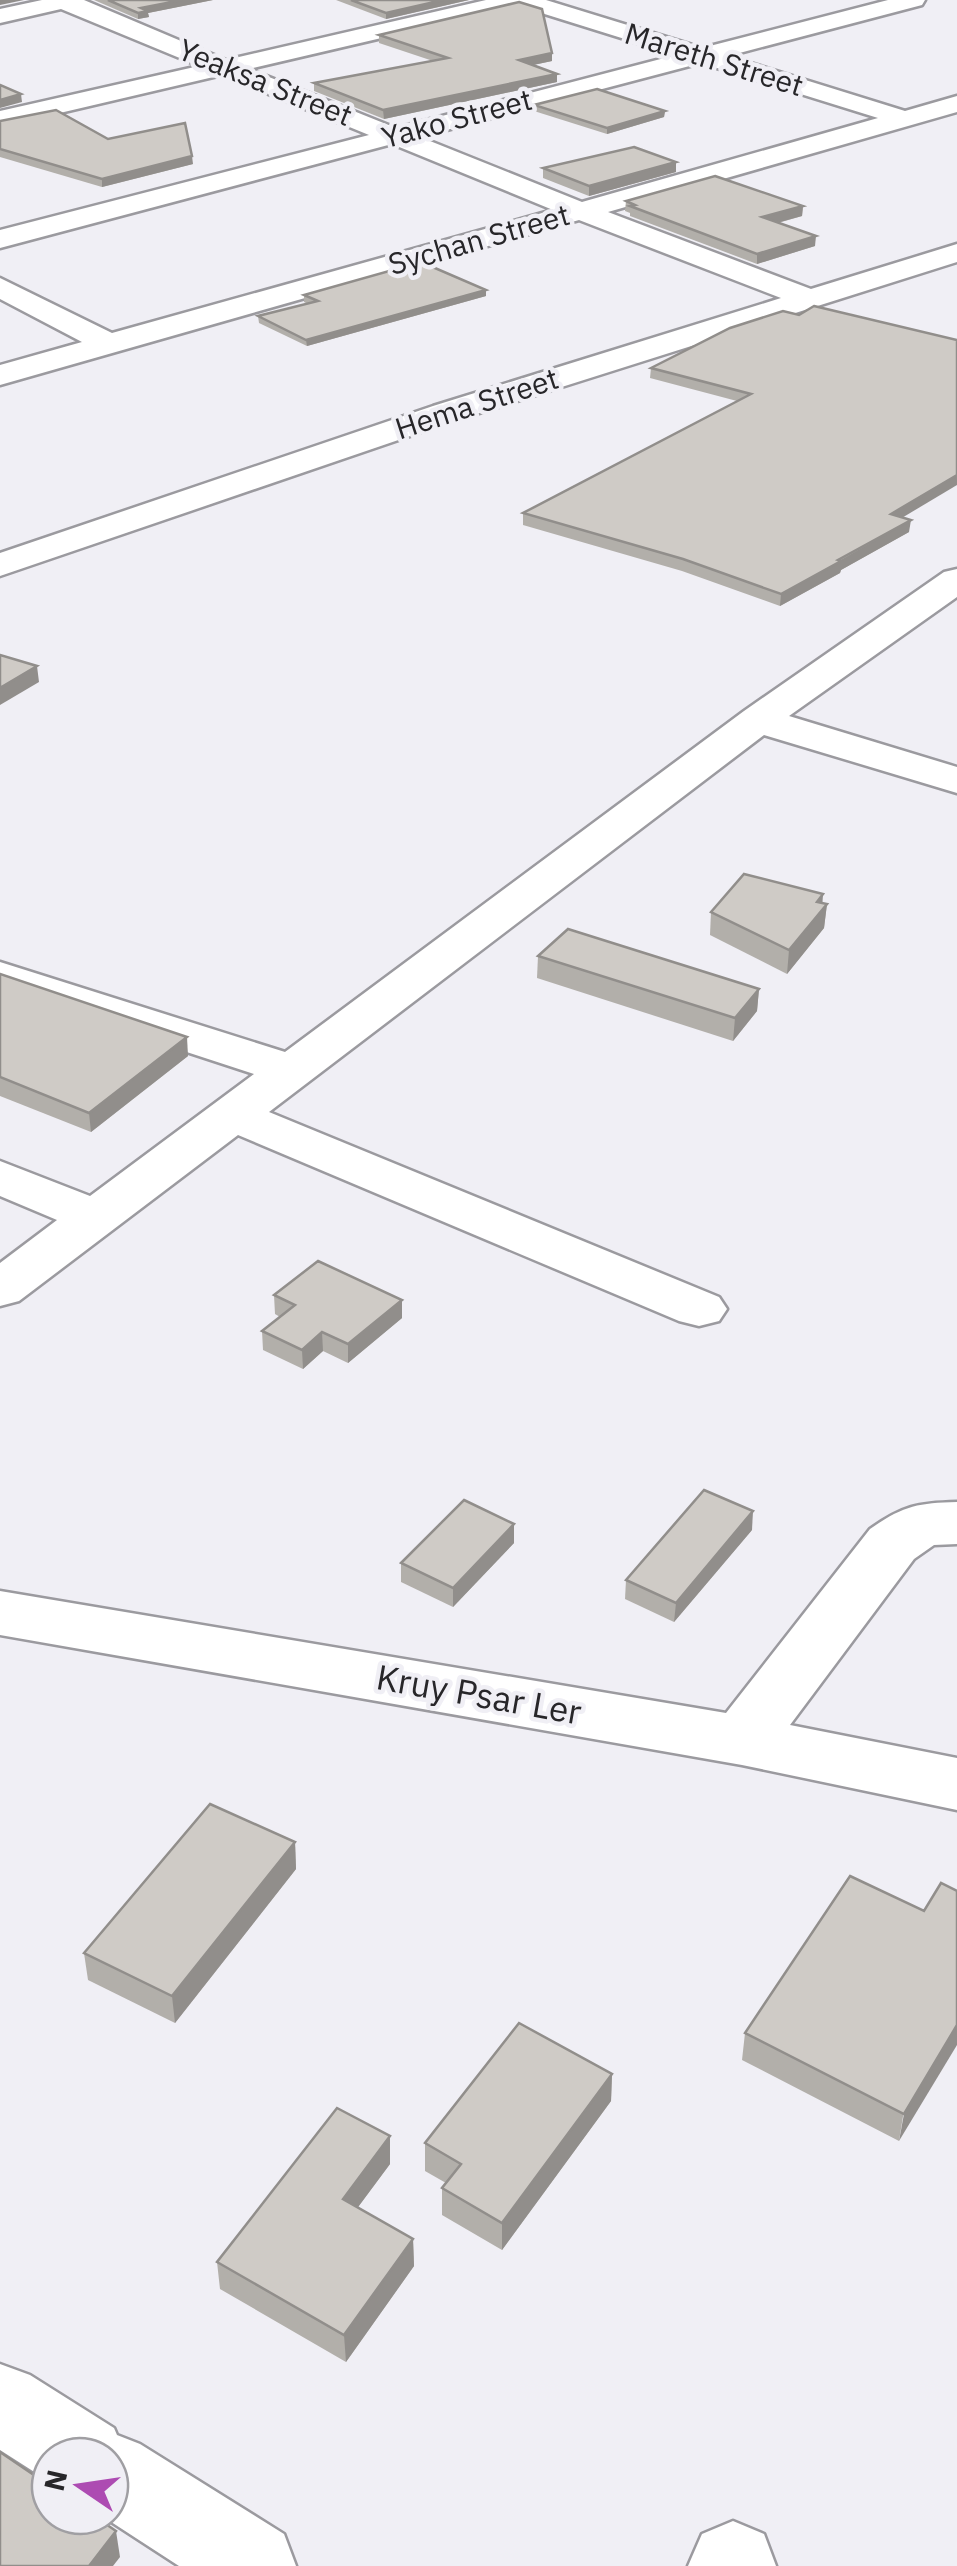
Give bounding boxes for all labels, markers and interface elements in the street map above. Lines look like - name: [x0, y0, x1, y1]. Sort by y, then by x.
- street label: Mareth Street: [620, 13, 808, 104]
- street label: Yeaksa Street: [173, 29, 358, 134]
- street label: Yako Street: [377, 79, 536, 156]
- street label: Sychan Street: [383, 194, 574, 283]
- street label: Hema Street: [390, 358, 563, 447]
- street label: Kruy Psar Ler: [373, 1653, 585, 1735]
- north arrow: [30, 2436, 130, 2536]
- text: N: [35, 2466, 75, 2494]

